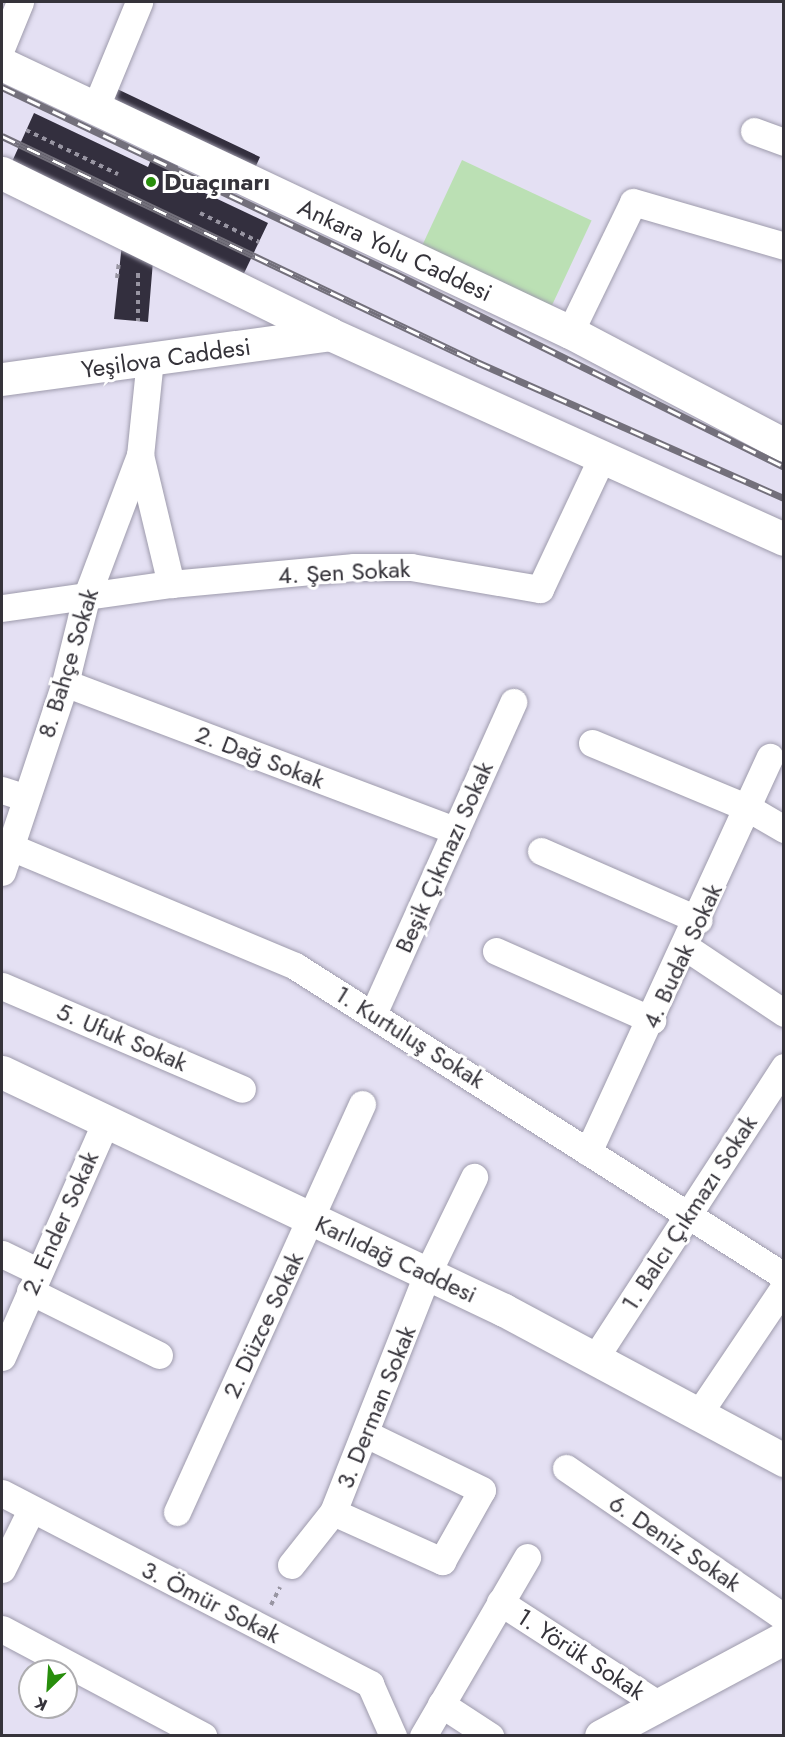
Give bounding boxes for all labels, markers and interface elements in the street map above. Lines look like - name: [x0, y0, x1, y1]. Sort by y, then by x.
- place label: Duaçınarı: [164, 168, 270, 196]
- marker: Duaçınarı: [142, 173, 160, 191]
- street label: Ankara Yolu Caddesi: [293, 192, 497, 308]
- street label: Yeşilova Caddesi: [80, 332, 252, 384]
- street label: 4. Şen Sokak: [277, 554, 411, 590]
- street label: 8. Bahçe Sokak: [32, 585, 104, 741]
- street label: 2. Dağ Sokak: [191, 719, 329, 795]
- street label: Beşik Çıkmazı Sokak: [389, 757, 499, 957]
- street label: 4. Budak Sokak: [636, 879, 728, 1033]
- street label: 1. Kurtuluş Sokak: [330, 979, 490, 1095]
- street label: 5. Ufuk Sokak: [52, 997, 192, 1077]
- street label: 1. Balcı Çıkmazı Sokak: [615, 1110, 763, 1316]
- street label: 2. Ender Sokak: [15, 1147, 105, 1299]
- street label: Karlıdağ Caddesi: [311, 1209, 481, 1309]
- street label: 2. Düzce Sokak: [217, 1247, 309, 1403]
- street label: 3. Derman Sokak: [330, 1321, 422, 1493]
- street label: 6. Deniz Sokak: [604, 1488, 746, 1598]
- street label: 3. Ömür Sokak: [137, 1555, 285, 1649]
- street label: 1. Yörük Sokak: [512, 1602, 650, 1706]
- north arrow: [18, 1659, 78, 1719]
- text: K: [31, 1691, 51, 1717]

